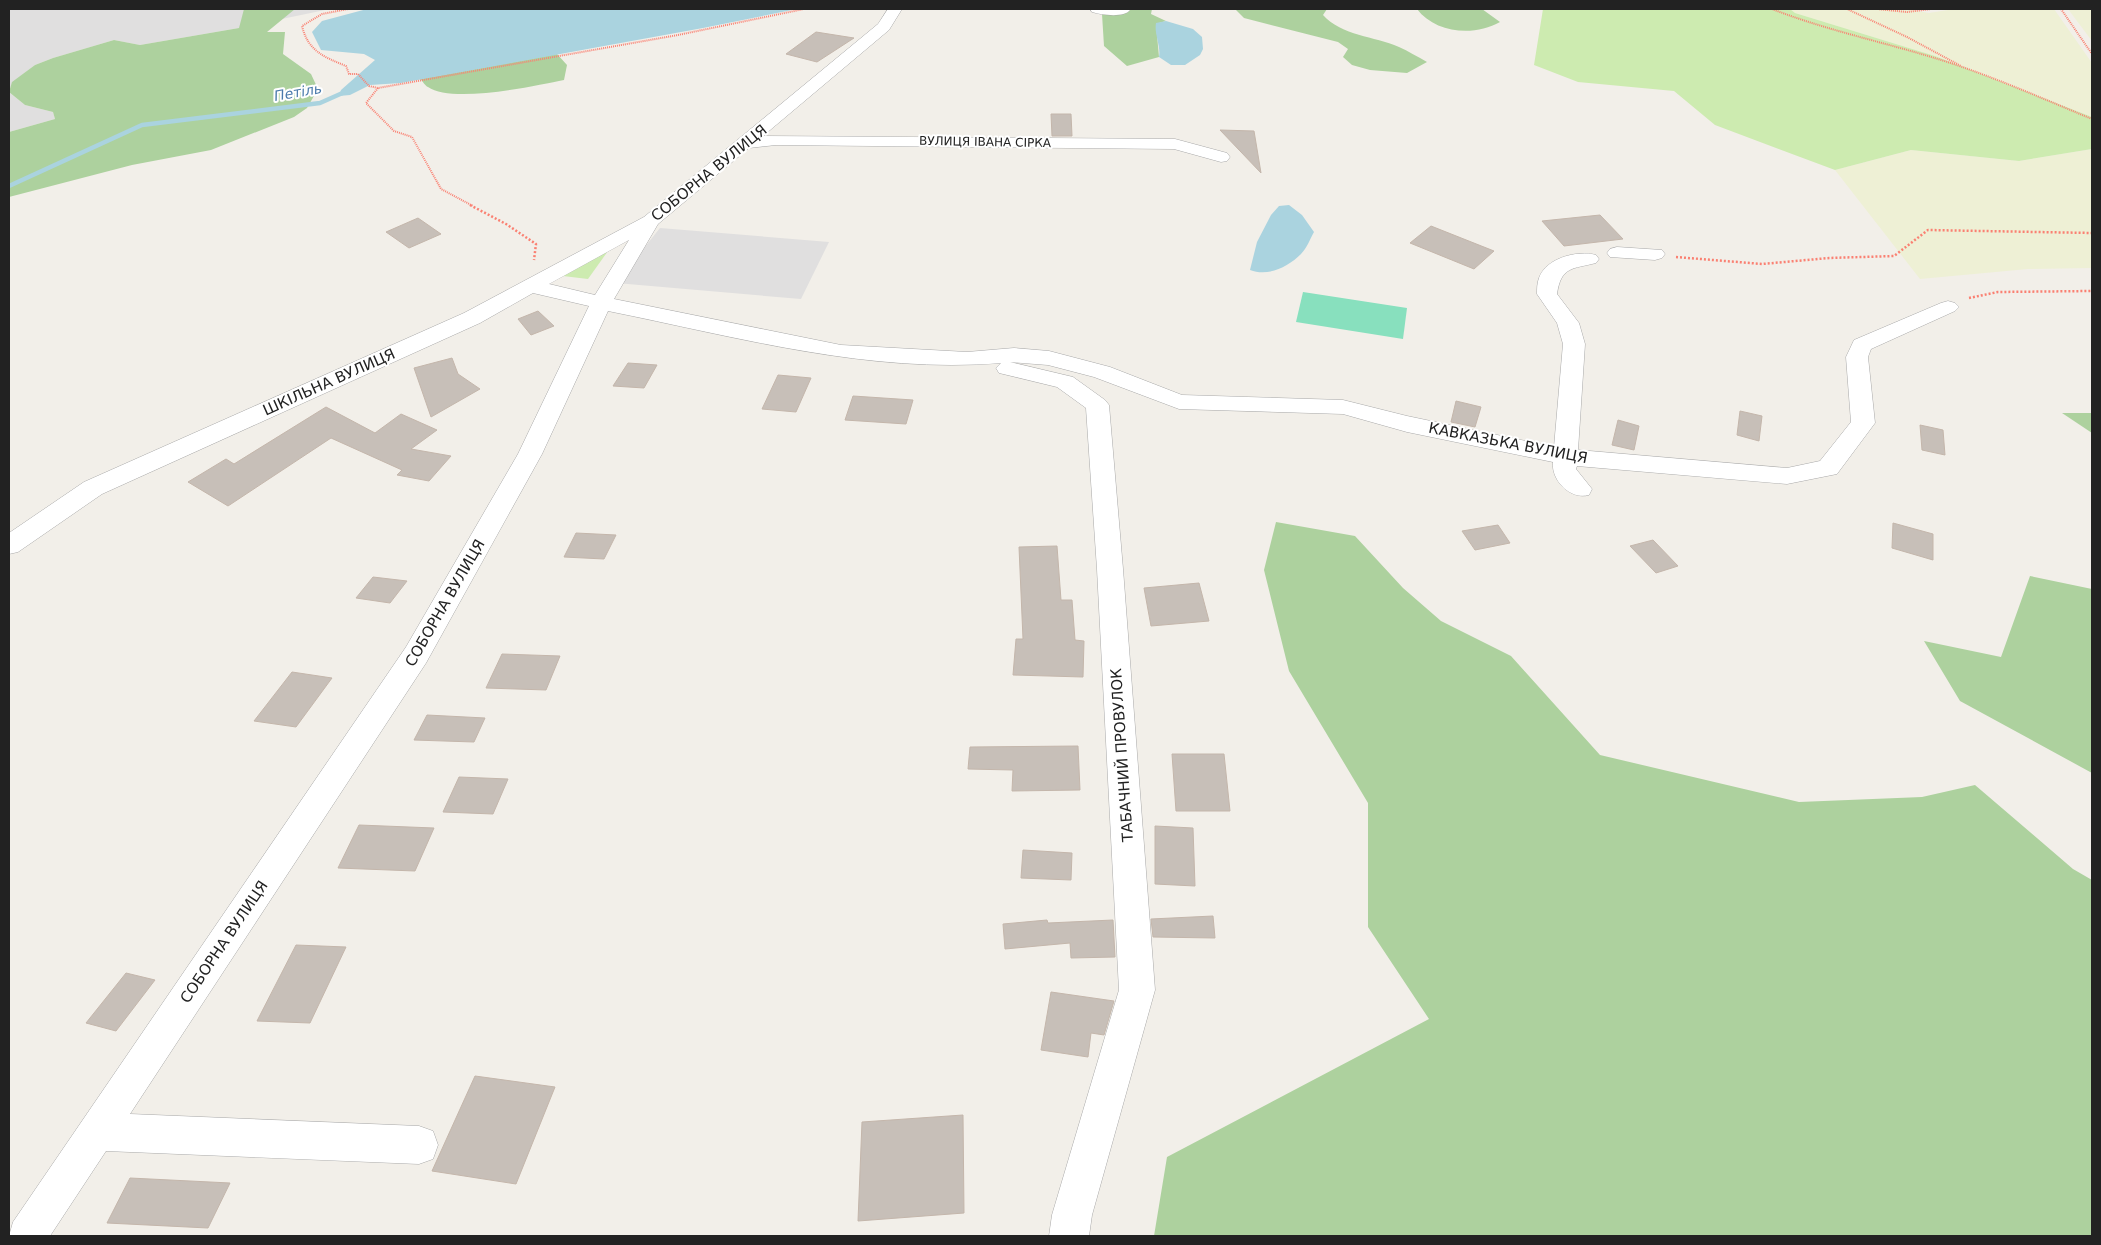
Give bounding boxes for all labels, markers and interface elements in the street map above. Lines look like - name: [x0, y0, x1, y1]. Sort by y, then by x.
- water label: Петіль: [273, 80, 323, 104]
- street label: СОБОРНА ВУЛИЦЯ: [647, 121, 771, 225]
- street label: ВУЛИЦЯ ІВАНА СІРКА: [919, 134, 1052, 150]
- street label: ШКІЛЬНА ВУЛИЦЯ: [260, 345, 398, 419]
- street label: КАВКАЗЬКА ВУЛИЦЯ: [1427, 419, 1589, 467]
- street label: СОБОРНА ВУЛИЦЯ: [401, 536, 489, 670]
- street label: ТАБАЧНИЙ ПРОВУЛОК: [1106, 667, 1137, 844]
- street label: СОБОРНА ВУЛИЦЯ: [176, 877, 272, 1007]

